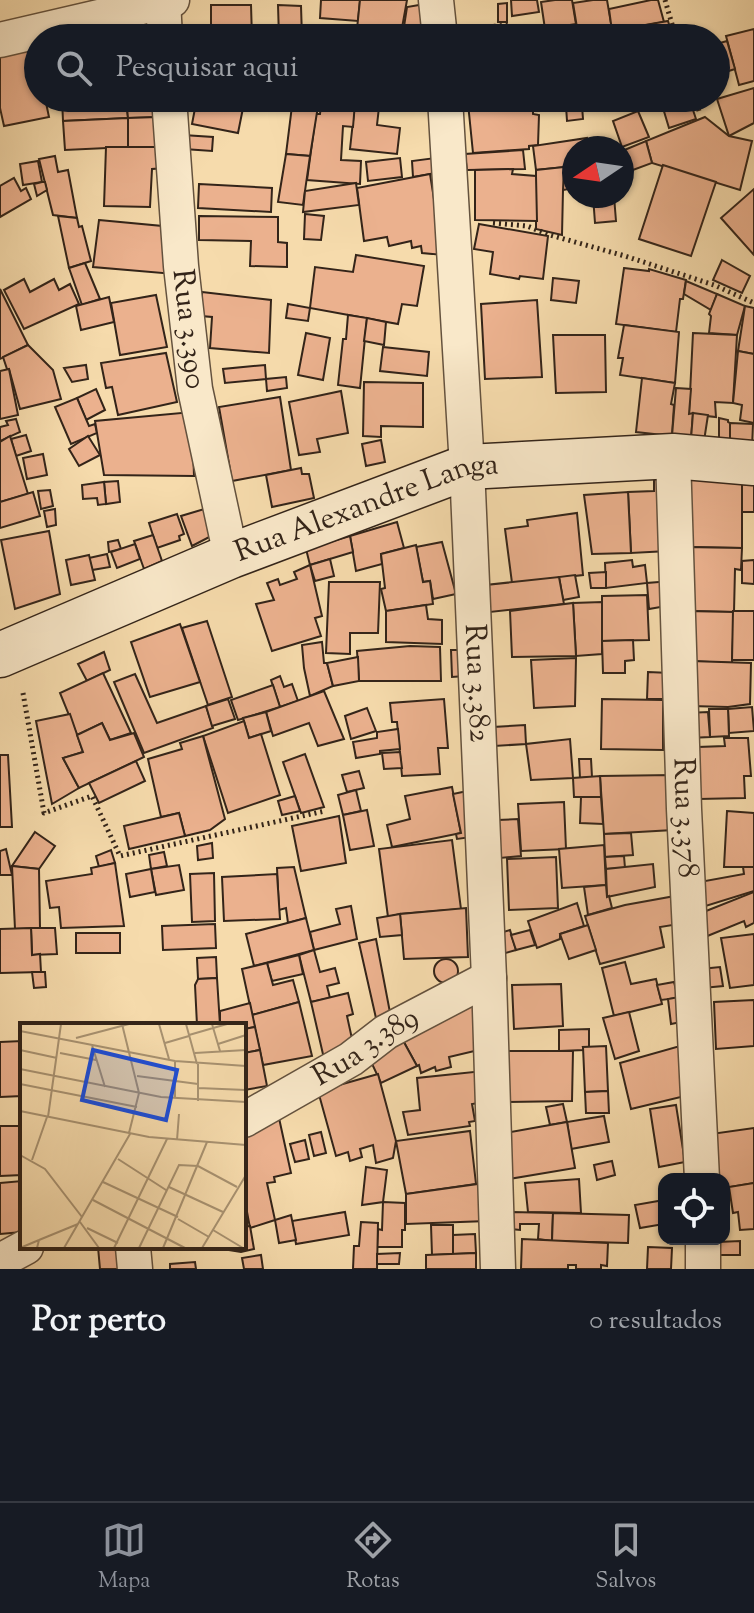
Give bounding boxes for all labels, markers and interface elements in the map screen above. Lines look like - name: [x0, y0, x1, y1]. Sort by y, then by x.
- search box: [24, 24, 730, 112]
- icon: search: [52, 46, 96, 90]
- text: Pesquisar aqui: [116, 47, 298, 90]
- north arrow: [562, 136, 634, 208]
- street label: Rua 3.390: [160, 267, 216, 391]
- street label: Rua Alexandre Langa: [229, 444, 500, 574]
- street label: Rua 3.382: [452, 623, 500, 743]
- street label: Rua 3.378: [661, 757, 709, 879]
- street label: Rua 3.389: [305, 997, 426, 1098]
- inset map: [20, 1023, 246, 1249]
- map controls: [658, 1173, 730, 1245]
- button: locate: [658, 1173, 730, 1245]
- text: Por perto: [32, 1297, 166, 1346]
- text: 0 resultados: [589, 1303, 722, 1340]
- tab: Mapa: [98, 1518, 150, 1598]
- tab: Rotas: [346, 1518, 400, 1598]
- tab: Salvos: [595, 1518, 656, 1598]

